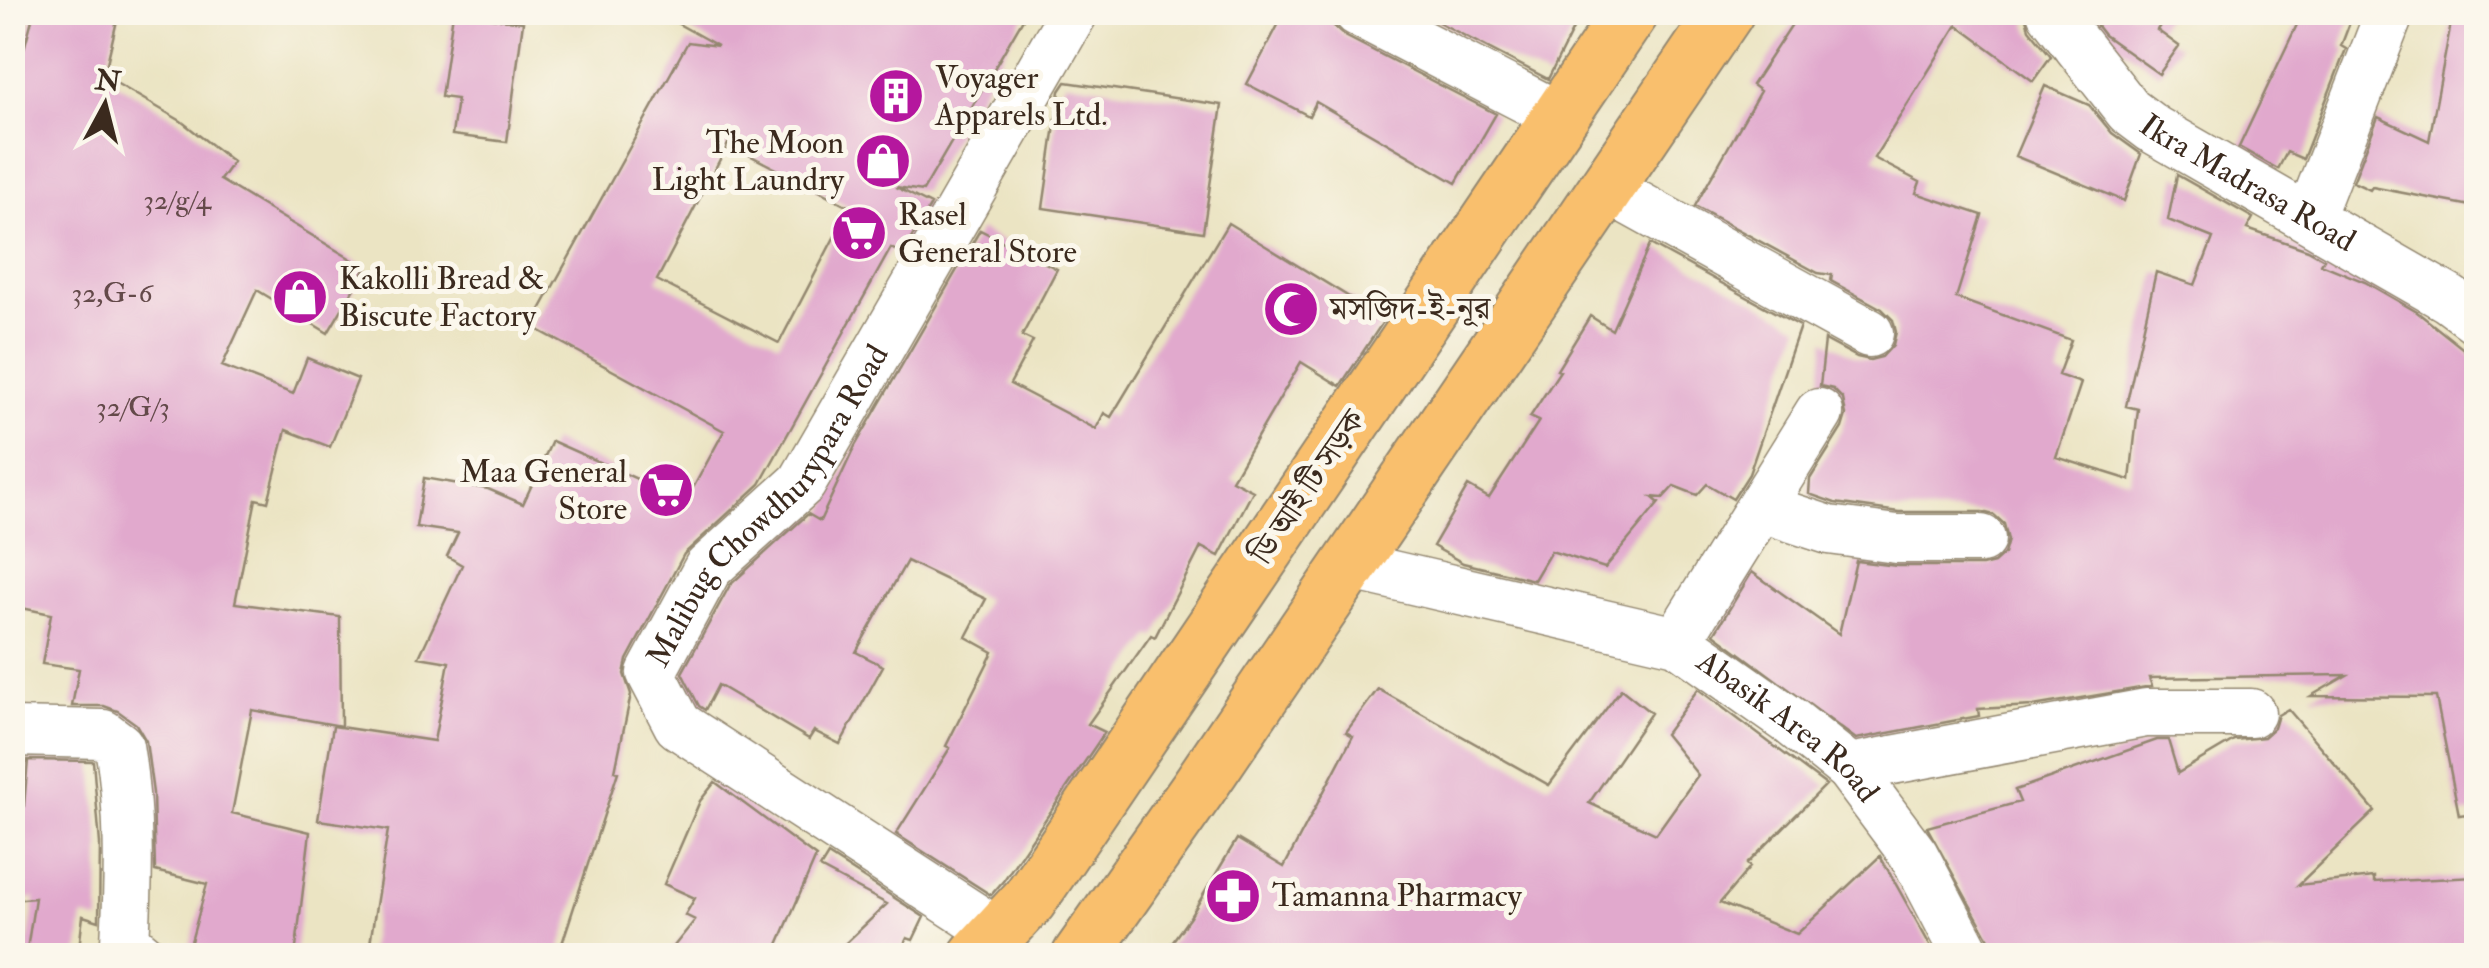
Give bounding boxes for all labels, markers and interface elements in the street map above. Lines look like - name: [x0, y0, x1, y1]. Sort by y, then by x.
- north arrow: [55, 55, 155, 155]
- place label: Voyager Apparels Ltd.: [934, 58, 1107, 135]
- text: N: [92, 63, 123, 101]
- building icon: Voyager Apparels Ltd.: [866, 66, 926, 126]
- street label: Ikra Madrasa Road: [2131, 106, 2363, 261]
- place label: The Moon Light Laundry: [652, 123, 845, 200]
- shop icon: The Moon Light Laundry: [853, 131, 913, 191]
- house number: 32/g/4: [143, 183, 213, 218]
- place label: Rasel General Store: [898, 195, 1077, 272]
- supermarket icon: Rasel General Store: [829, 203, 889, 263]
- place label: Kakolli Bread & Biscute Factory: [339, 259, 545, 336]
- shop icon: Kakolli Bread & Biscute Factory: [270, 267, 330, 327]
- house number: 32,G-6: [71, 276, 154, 311]
- mosque icon: মসজিদ-ই-নূর: [1261, 279, 1321, 339]
- place label: মসজিদ-ই-নূর: [1329, 289, 1492, 329]
- street label: Malibug Chowdhurypara Road: [638, 337, 898, 674]
- house number: 32/G/3: [96, 390, 170, 425]
- street label: ডি আই টি সড়ক: [1241, 401, 1375, 572]
- place label: Maa General Store: [460, 452, 627, 529]
- supermarket icon: Maa General Store: [636, 460, 696, 520]
- street label: Abasik Area Road: [1688, 641, 1888, 811]
- pharmacy icon: Tamanna Pharmacy: [1203, 866, 1263, 926]
- place label: Tamanna Pharmacy: [1272, 876, 1523, 916]

